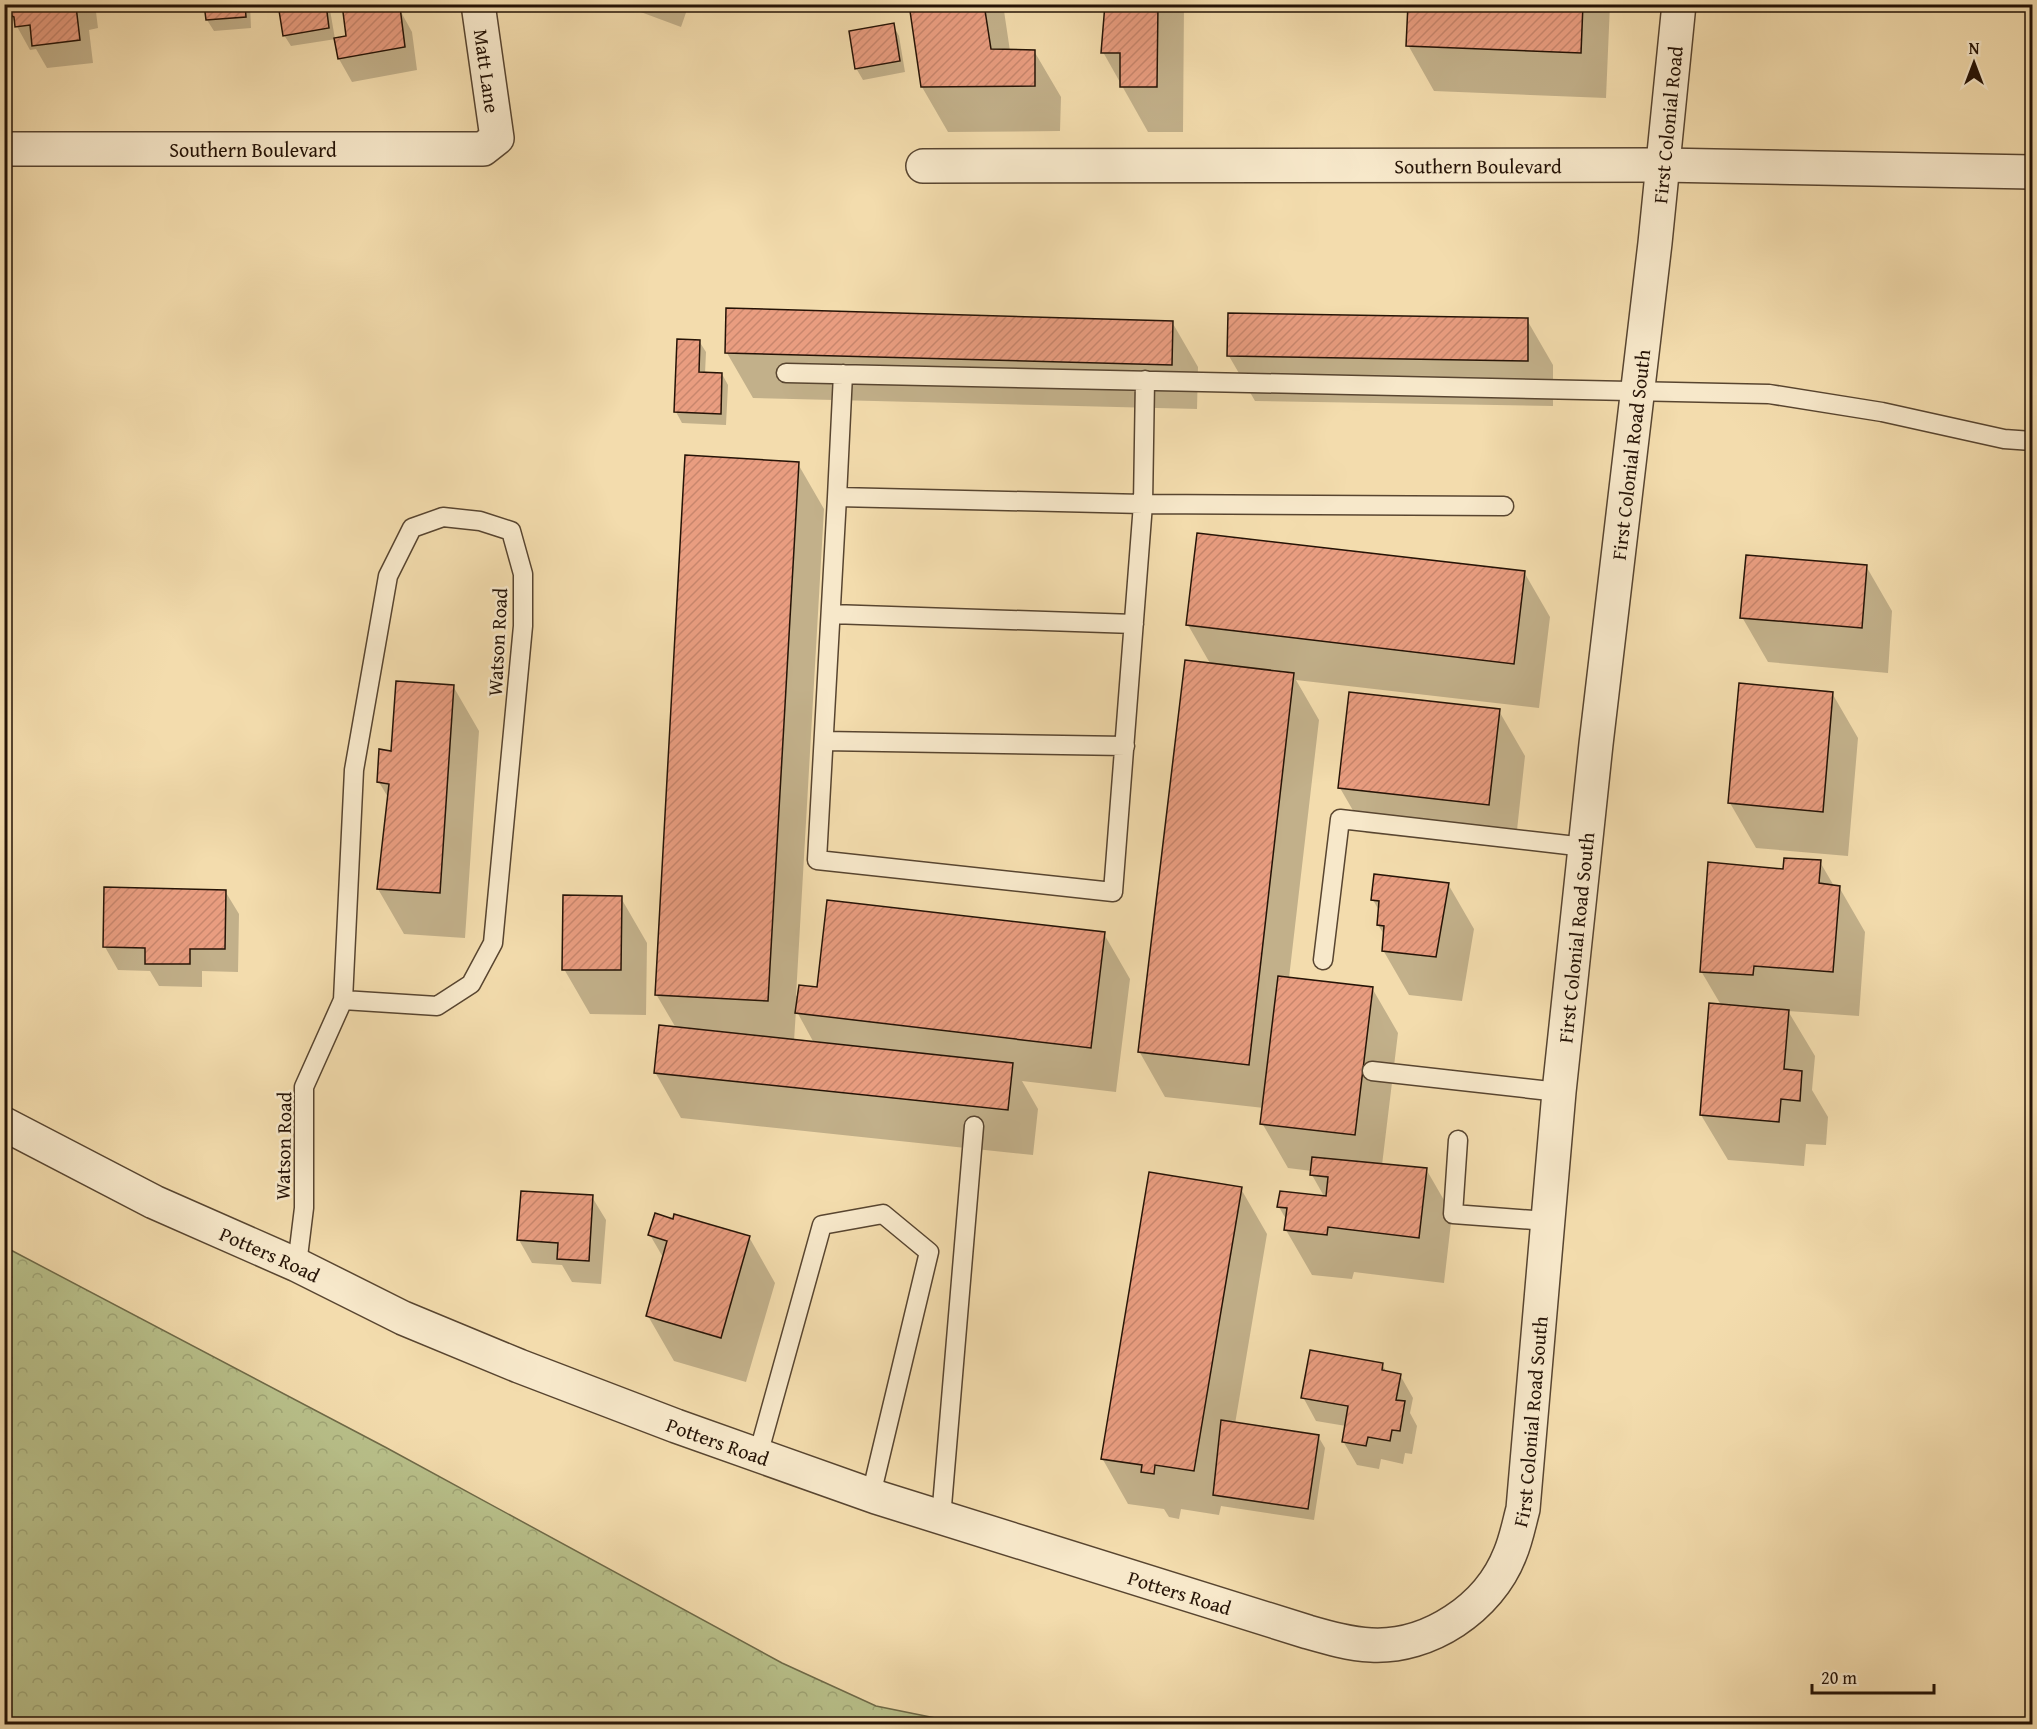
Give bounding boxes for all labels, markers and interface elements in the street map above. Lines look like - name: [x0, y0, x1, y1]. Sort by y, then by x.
- street label: Matt Lane: [467, 27, 507, 115]
- north arrow: [1944, 33, 2004, 93]
- text: N: [1969, 36, 1980, 60]
- street label: First Colonial Road: [1645, 44, 1689, 205]
- street label: Southern Boulevard: [169, 135, 337, 164]
- street label: Southern Boulevard: [1394, 151, 1562, 180]
- street label: First Colonial Road South: [1603, 348, 1657, 561]
- street label: Watson Road: [480, 587, 514, 697]
- street label: First Colonial Road South: [1550, 831, 1601, 1044]
- street label: Watson Road: [268, 1091, 298, 1200]
- street label: Potters Road: [215, 1218, 325, 1289]
- street label: First Colonial Road South: [1505, 1315, 1554, 1530]
- street label: Potters Road: [662, 1409, 774, 1473]
- street label: Potters Road: [1124, 1562, 1236, 1622]
- scale bar: [1812, 1657, 1934, 1695]
- text: 20 m: [1821, 1664, 1857, 1691]

